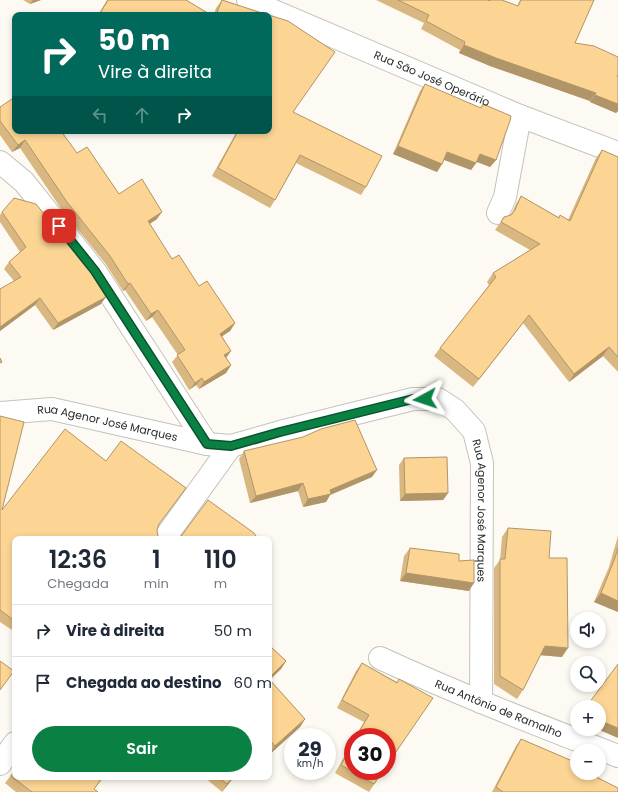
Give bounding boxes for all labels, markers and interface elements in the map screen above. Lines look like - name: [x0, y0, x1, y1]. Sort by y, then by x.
- text: 50 m: [98, 21, 170, 60]
- icon: right: [32, 28, 84, 80]
- street label: Rua São José Operário: [371, 47, 492, 110]
- text: Vire à direita: [98, 59, 212, 84]
- icon: left: [89, 104, 111, 126]
- icon: ahead: [131, 104, 153, 126]
- icon: right: [173, 104, 195, 126]
- pin: [42, 209, 76, 243]
- icon: arrive: [48, 215, 70, 237]
- position arrow: [404, 378, 446, 420]
- street label: Rua Agenor José Marques: [37, 401, 179, 445]
- street label: Rua Agenor José Marques: [468, 437, 490, 582]
- text: 12:36: [49, 543, 107, 576]
- text: 1: [152, 543, 161, 576]
- text: 110: [204, 543, 237, 576]
- text: Chegada: [47, 574, 109, 593]
- text: min: [144, 574, 169, 593]
- text: m: [214, 574, 227, 593]
- map controls: [570, 612, 606, 780]
- button: sound: [570, 612, 606, 648]
- icon: right: [32, 620, 54, 642]
- text: Vire à direita: [66, 620, 165, 641]
- text: 50 m: [214, 620, 252, 641]
- button: search: [570, 656, 606, 692]
- icon: arrive: [32, 672, 54, 694]
- text: Chegada ao destino: [66, 672, 222, 693]
- text: 60 m: [234, 672, 272, 693]
- street label: Rua Antônio de Ramalho: [432, 675, 565, 742]
- button: +: [570, 700, 606, 736]
- button: Sair: [32, 726, 252, 772]
- speed limit sign: 30: [344, 728, 396, 780]
- text: 29: [298, 735, 322, 763]
- button: −: [570, 744, 606, 780]
- text: km/h: [297, 756, 323, 771]

